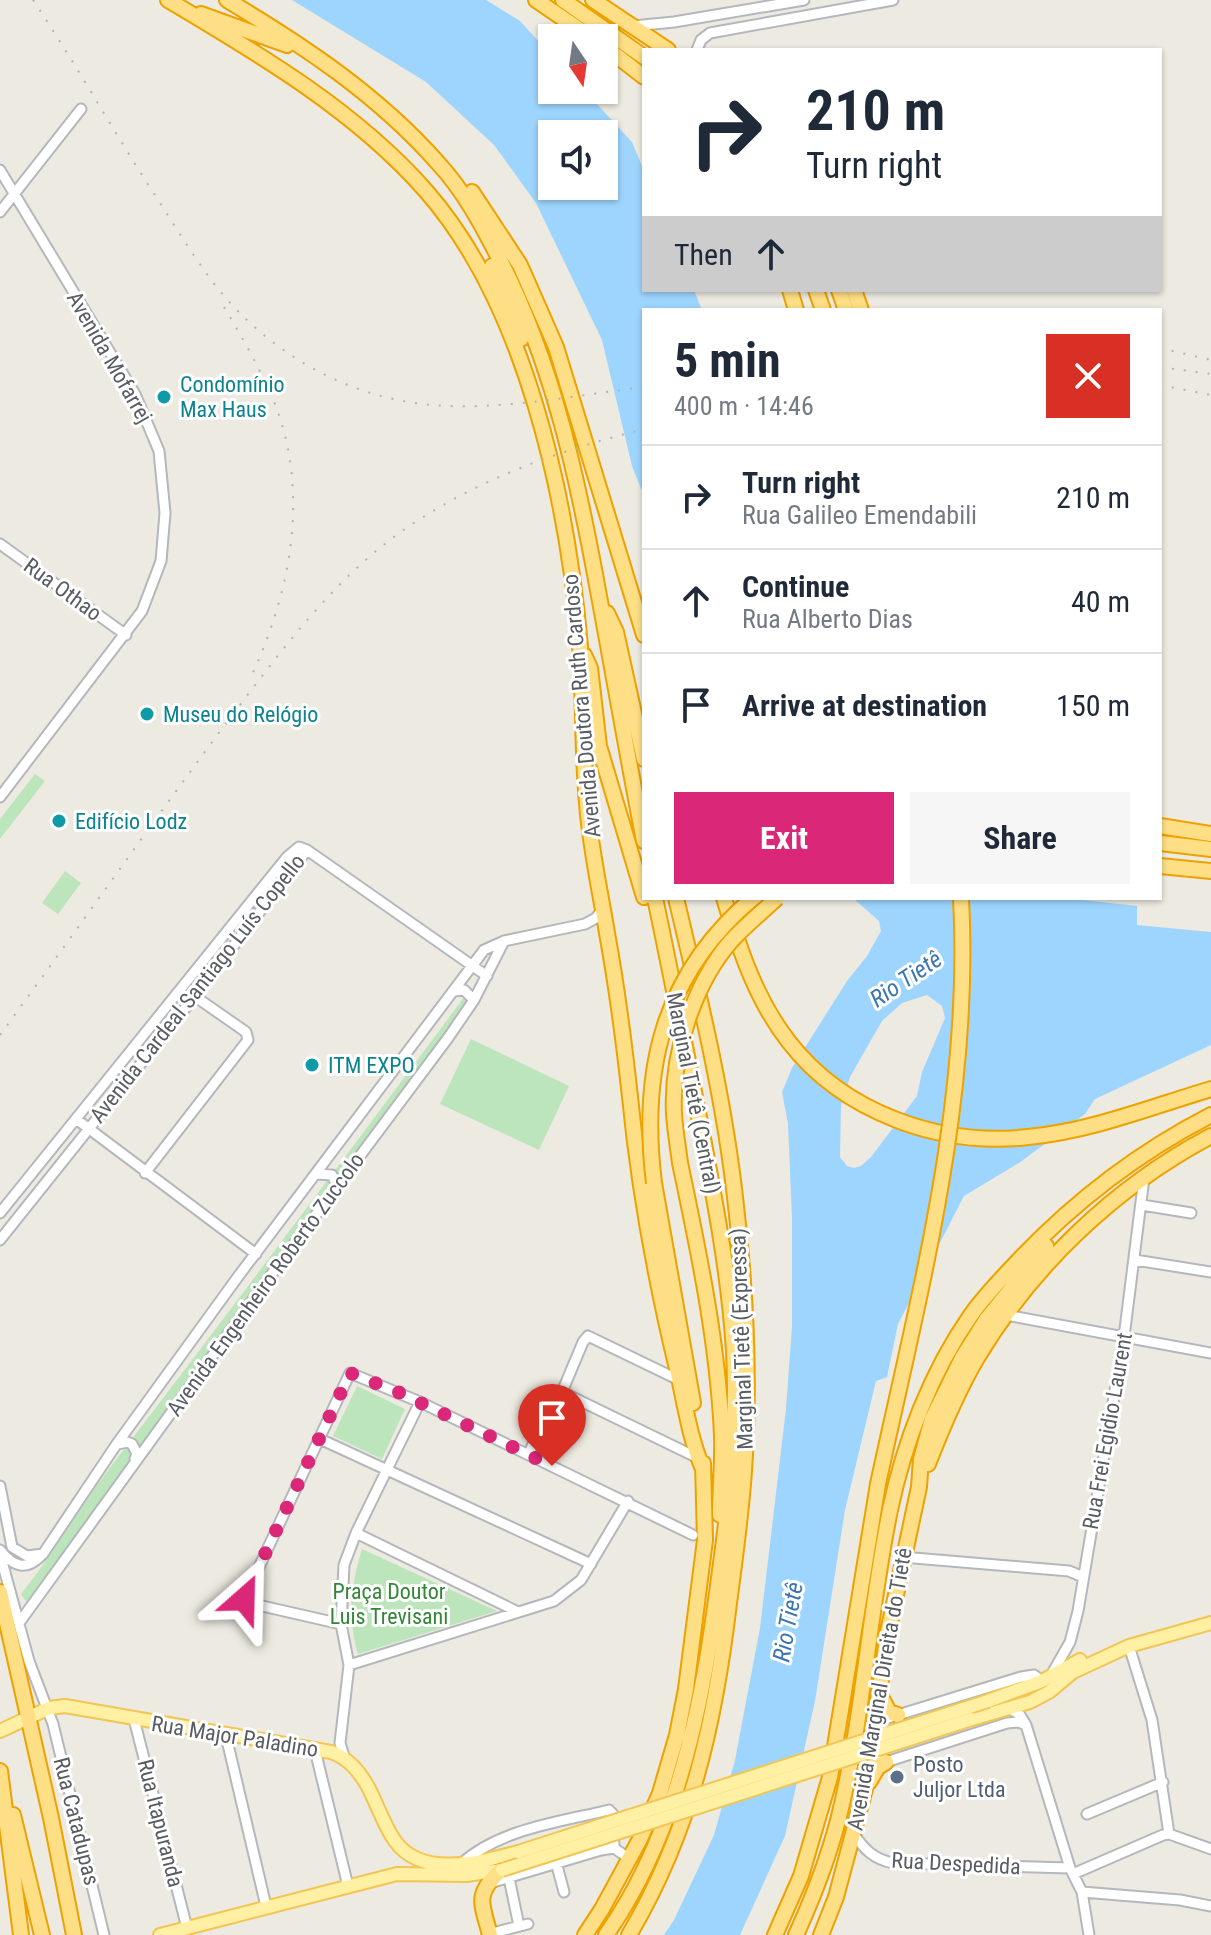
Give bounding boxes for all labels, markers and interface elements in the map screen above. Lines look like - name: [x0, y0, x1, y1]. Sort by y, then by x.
- north arrow: [538, 24, 618, 104]
- map controls: [538, 24, 618, 200]
- text: 210 m: [806, 78, 945, 144]
- icon: right: [674, 80, 778, 184]
- button: sound: [538, 120, 618, 200]
- text: Turn right: [806, 145, 942, 187]
- icon: ahead: [749, 232, 793, 276]
- text: Then: [674, 237, 733, 272]
- street label: Avenida Mofarrej: [62, 287, 157, 427]
- text: 5 min: [674, 332, 781, 389]
- button: close: [1046, 334, 1130, 418]
- place label: Condomínio Max Haus: [180, 372, 285, 422]
- marker: Condomínio Max Haus: [155, 388, 173, 406]
- text: 400 m · 14:46: [674, 391, 814, 421]
- text: Turn right: [742, 465, 860, 500]
- icon: right: [674, 475, 718, 519]
- text: 210 m: [1056, 480, 1130, 515]
- text: Rua Galileo Emendabili: [742, 500, 977, 530]
- street label: Rua Othao: [19, 553, 106, 626]
- text: Continue: [742, 569, 849, 604]
- street label: Avenida Doutora Ruth Cardoso: [558, 573, 605, 839]
- icon: ahead: [674, 579, 718, 623]
- text: 40 m: [1071, 584, 1130, 619]
- text: Rua Alberto Dias: [742, 604, 913, 634]
- icon: arrive: [674, 683, 718, 727]
- text: Arrive at destination: [742, 688, 987, 723]
- text: 150 m: [1056, 688, 1130, 723]
- place label: Museu do Relógio: [163, 702, 318, 727]
- marker: Museu do Relógio: [138, 705, 156, 723]
- button: Exit: [674, 792, 894, 884]
- button: Share: [910, 792, 1130, 884]
- place label: Edifício Lodz: [75, 809, 187, 834]
- marker: Edifício Lodz: [50, 812, 68, 830]
- street label: Avenida Cardeal Santiago Luís Copello: [85, 849, 310, 1127]
- water label: Rio Tietê: [865, 945, 947, 1013]
- street label: Marginal Tietê (Central): [661, 990, 725, 1196]
- place label: ITM EXPO: [328, 1053, 415, 1078]
- marker: ITM EXPO: [303, 1056, 321, 1074]
- street label: Avenida Engenheiro Roberto Zuccolo: [162, 1148, 369, 1421]
- street label: Marginal Tietê (Expressa): [725, 1228, 759, 1450]
- street label: Rua Frei Egidio Laurent: [1078, 1331, 1137, 1531]
- pin: [518, 1384, 586, 1466]
- icon: arrive: [530, 1396, 574, 1440]
- street label: Avenida Marginal Direita do Tietê: [842, 1546, 917, 1832]
- position arrow: [202, 1557, 286, 1641]
- park label: Praça Doutor Luis Trevisani: [330, 1579, 448, 1629]
- water label: Rio Tietê: [767, 1580, 809, 1664]
- street label: Rua Major Paladino: [150, 1711, 320, 1762]
- place label: Posto Juljor Ltda: [913, 1752, 1005, 1802]
- street label: Rua Catadupas: [49, 1755, 104, 1888]
- street label: Rua Itapuranda: [133, 1757, 188, 1890]
- marker: Posto Juljor Ltda: [888, 1768, 906, 1786]
- street label: Rua Despedida: [891, 1848, 1021, 1879]

